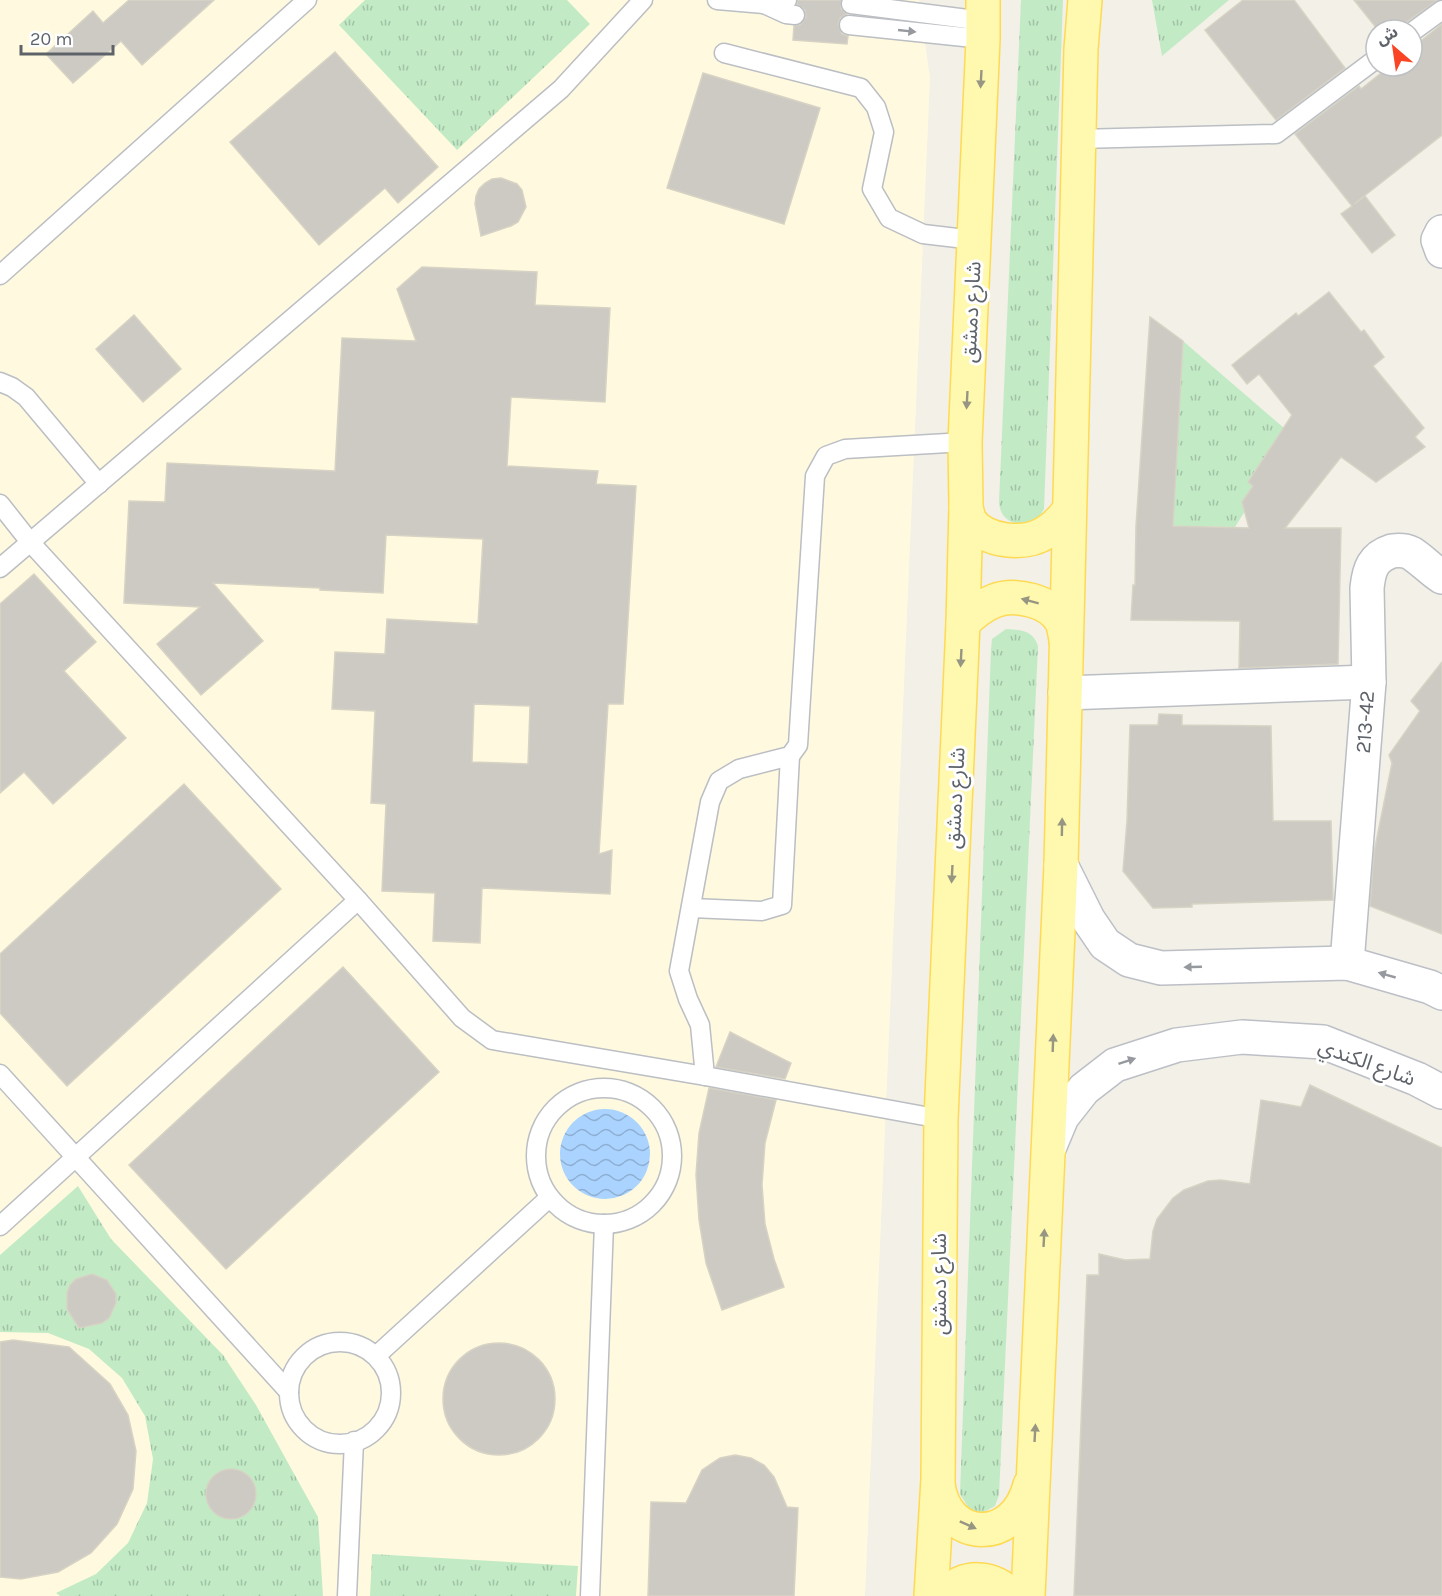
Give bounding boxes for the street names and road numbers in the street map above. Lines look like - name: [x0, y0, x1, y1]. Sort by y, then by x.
- street label: شارع دمشق: [956, 261, 989, 364]
- street label: 213-42: [1351, 690, 1379, 754]
- street label: شارع دمشق: [940, 747, 973, 850]
- street label: شارع الكندي: [1314, 1033, 1419, 1094]
- street label: شارع دمشق: [927, 1233, 954, 1335]

